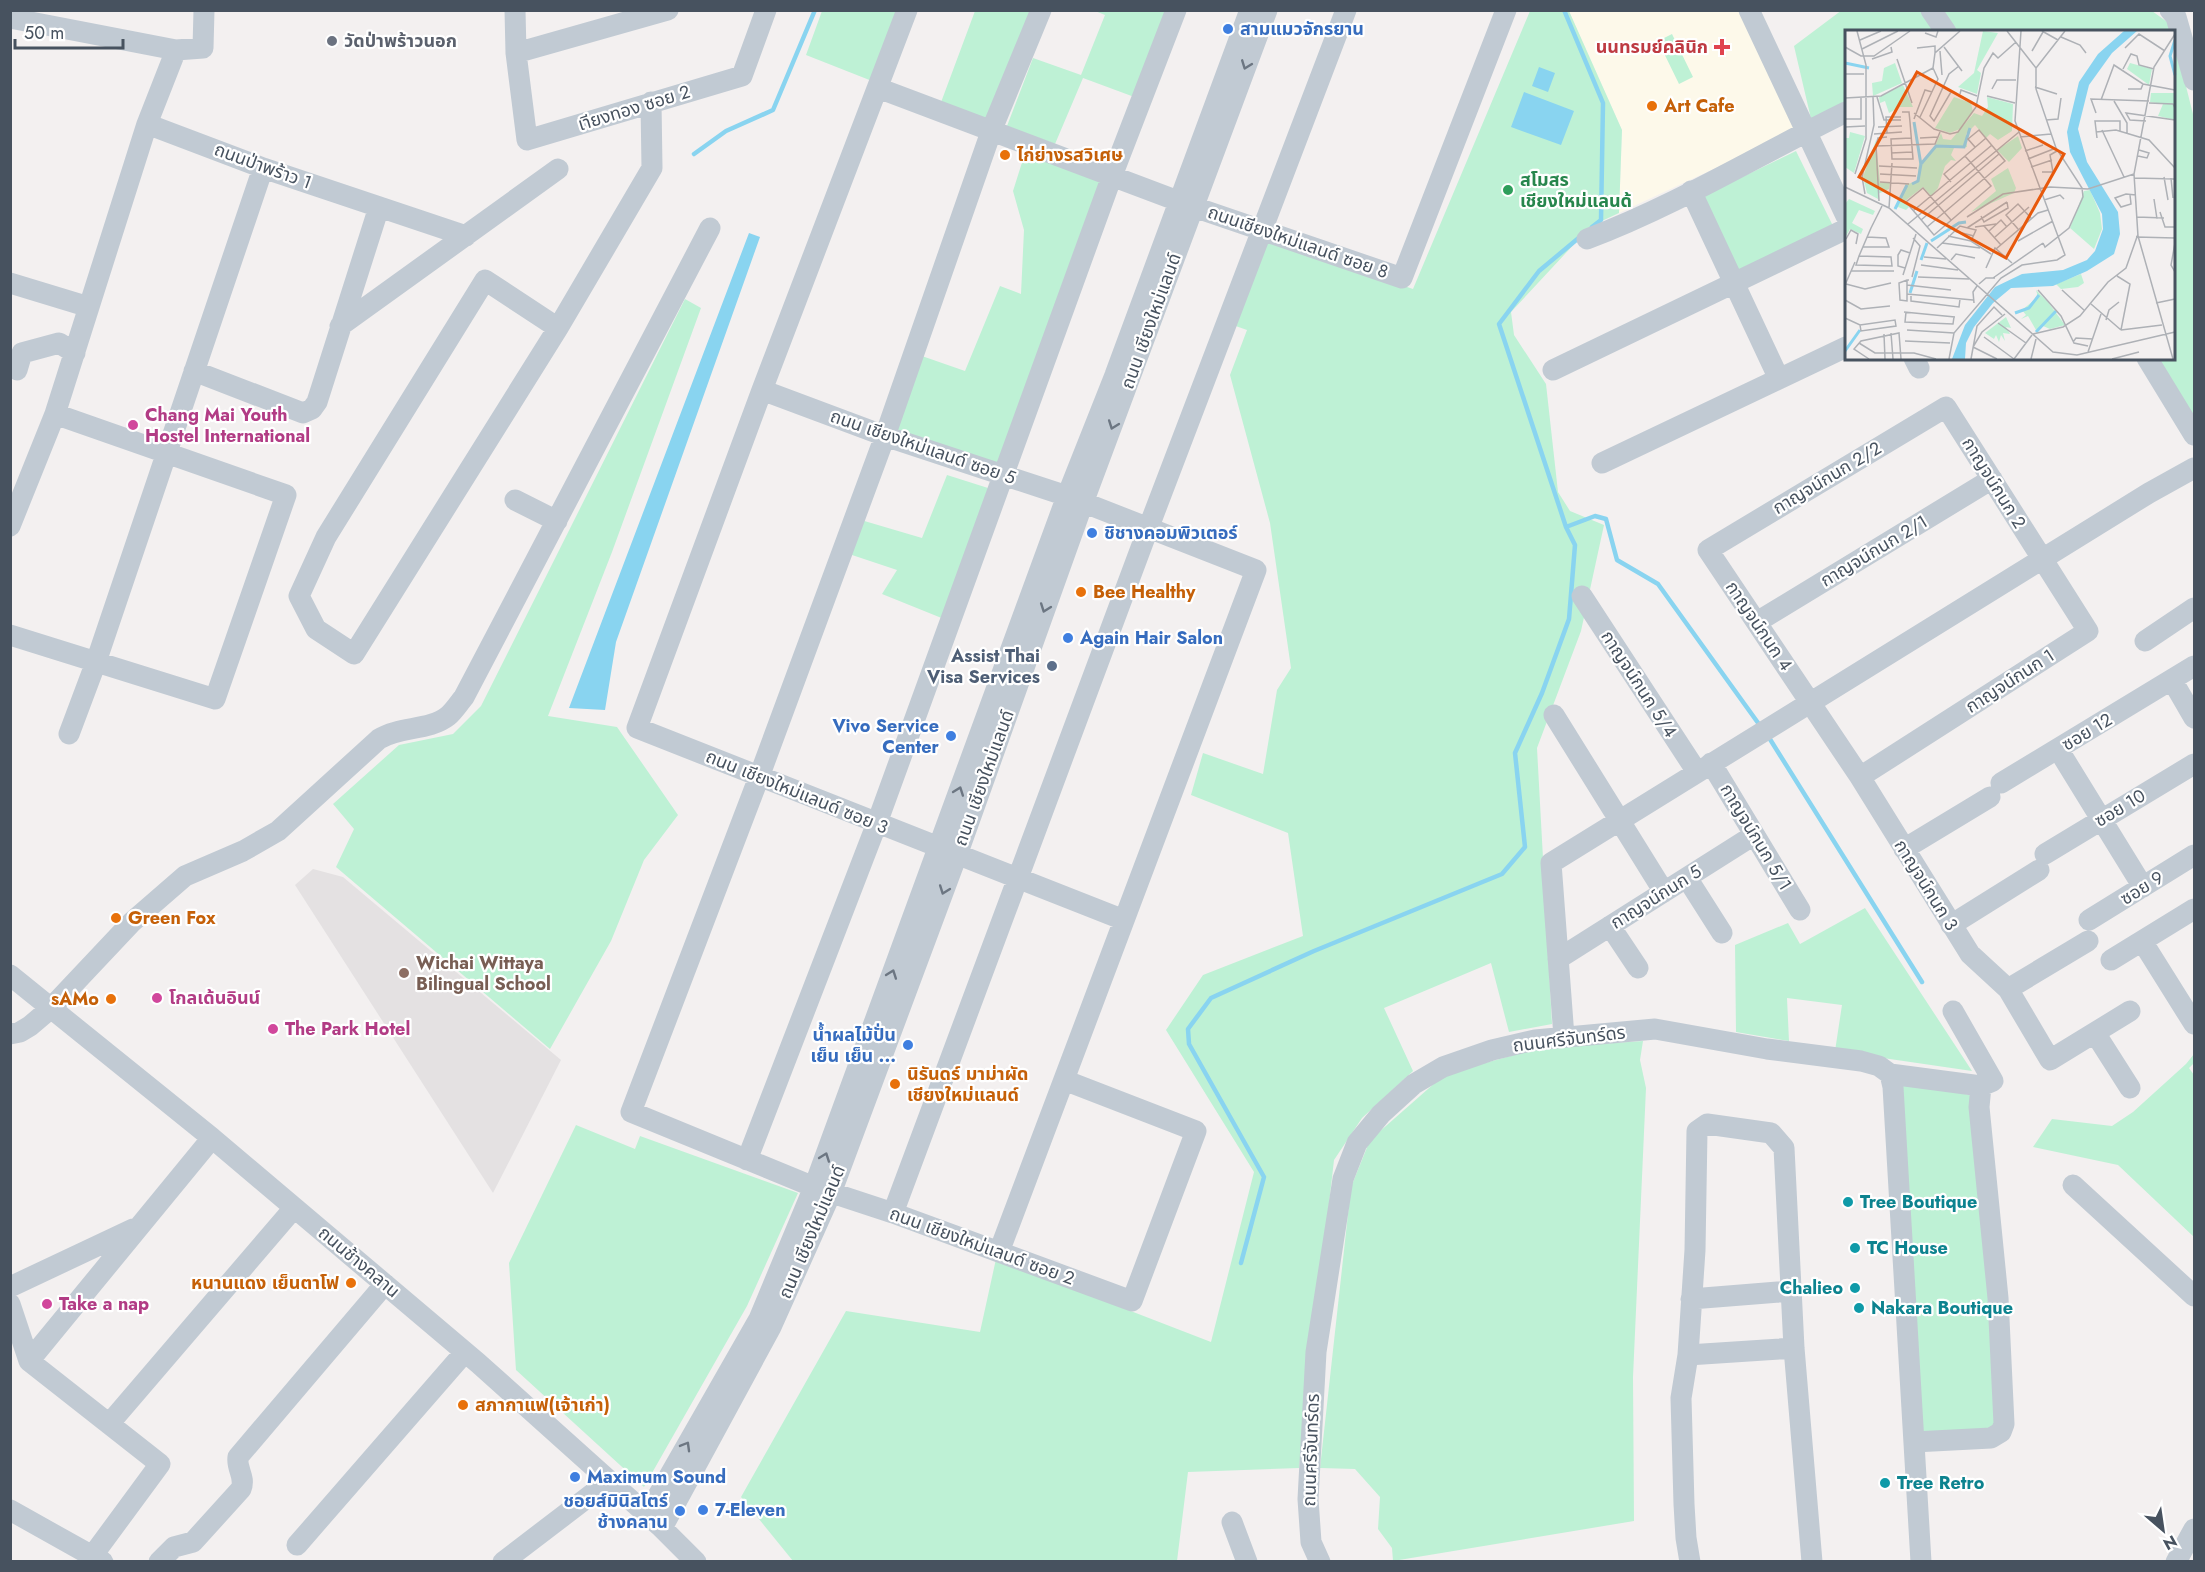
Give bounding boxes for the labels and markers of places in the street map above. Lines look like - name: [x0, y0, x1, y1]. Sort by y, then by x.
- place label: สามแมวจักรยาน: [1240, 16, 1364, 42]
- marker: สามแมวจักรยาน: [1221, 22, 1235, 36]
- place label: วัดป่าพร้าวนอก: [344, 28, 457, 54]
- marker: วัดป่าพร้าวนอก: [325, 34, 339, 48]
- place label: นนทรมย์คลินิก: [1596, 34, 1708, 60]
- marker: นนทรมย์คลินิก: [1713, 38, 1731, 56]
- place label: Art Cafe: [1663, 93, 1735, 119]
- marker: Art Cafe: [1645, 99, 1659, 113]
- place label: ไก่ย่างรสวิเศษ: [1017, 142, 1123, 168]
- marker: ไก่ย่างรสวิเศษ: [998, 148, 1012, 162]
- place label: สโมสร เชียงใหม่แลนด้: [1520, 167, 1632, 214]
- marker: สโมสร เชียงใหม่แลนด้: [1501, 183, 1515, 197]
- place label: Chang Mai Youth Hostel International: [145, 402, 310, 449]
- marker: Chang Mai Youth Hostel International: [126, 418, 140, 432]
- place label: ชิชางคอมพิวเตอร์: [1104, 520, 1238, 546]
- marker: ชิชางคอมพิวเตอร์: [1085, 526, 1099, 540]
- place label: Bee Healthy: [1093, 579, 1196, 605]
- marker: Bee Healthy: [1074, 585, 1088, 599]
- place label: Again Hair Salon: [1079, 625, 1223, 651]
- marker: Again Hair Salon: [1061, 631, 1075, 645]
- place label: Assist Thai Visa Services: [926, 643, 1040, 690]
- marker: Assist Thai Visa Services: [1045, 659, 1059, 673]
- place label: Vivo Service Center: [831, 713, 940, 760]
- marker: Vivo Service Center: [944, 729, 958, 743]
- place label: Green Fox: [128, 905, 216, 931]
- marker: Green Fox: [109, 911, 123, 925]
- place label: Wichai Wittaya Bilingual School: [416, 950, 551, 997]
- marker: Wichai Wittaya Bilingual School: [397, 966, 411, 980]
- place label: โกลเด้นอินน์: [169, 985, 260, 1011]
- place label: sAMo: [51, 986, 99, 1012]
- marker: โกลเด้นอินน์: [150, 991, 164, 1005]
- marker: sAMo: [104, 992, 118, 1006]
- place label: The Park Hotel: [285, 1016, 410, 1042]
- marker: The Park Hotel: [266, 1022, 280, 1036]
- place label: น้ำผลไม้ปั่น เย็น เย็น ...: [811, 1022, 896, 1069]
- marker: น้ำผลไม้ปั่น เย็น เย็น ...: [901, 1038, 915, 1052]
- place label: นิรันดร์ มาม่าผัด เชียงใหม่แลนด์: [907, 1061, 1028, 1108]
- marker: นิรันดร์ มาม่าผัด เชียงใหม่แลนด์: [888, 1077, 902, 1091]
- place label: Tree Boutique: [1860, 1189, 1977, 1215]
- marker: Tree Boutique: [1841, 1195, 1855, 1209]
- place label: TC House: [1867, 1235, 1948, 1261]
- marker: TC House: [1848, 1241, 1862, 1255]
- place label: หนานแดง เย็นตาโฟ: [191, 1270, 339, 1296]
- place label: Chalieo: [1780, 1275, 1843, 1301]
- marker: หนานแดง เย็นตาโฟ: [344, 1276, 358, 1290]
- marker: Chalieo: [1848, 1281, 1862, 1295]
- place label: Take a nap: [59, 1291, 149, 1317]
- place label: Nakara Boutique: [1871, 1295, 2013, 1321]
- marker: Take a nap: [40, 1297, 54, 1311]
- marker: Nakara Boutique: [1852, 1301, 1866, 1315]
- place label: สภากาแฟ(เจ้าเก่า): [475, 1392, 610, 1418]
- marker: สภากาแฟ(เจ้าเก่า): [456, 1398, 470, 1412]
- place label: Maximum Sound: [587, 1464, 726, 1490]
- marker: Maximum Sound: [568, 1470, 582, 1484]
- place label: Tree Retro: [1897, 1470, 1985, 1496]
- marker: Tree Retro: [1878, 1476, 1892, 1490]
- place label: ชอยส์มินิสโตร์ ช้างคลาน: [563, 1488, 668, 1535]
- place label: 7-Eleven: [715, 1497, 786, 1523]
- marker: 7-Eleven: [696, 1503, 710, 1517]
- marker: ชอยส์มินิสโตร์ ช้างคลาน: [673, 1504, 687, 1518]

